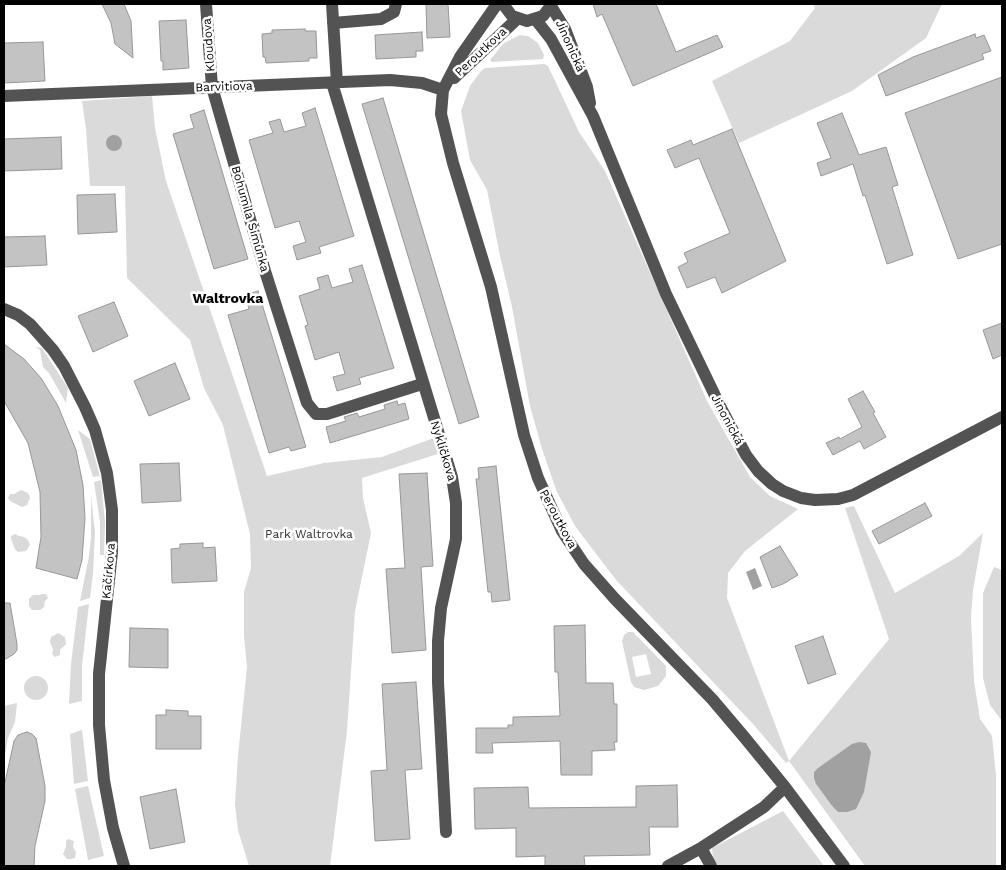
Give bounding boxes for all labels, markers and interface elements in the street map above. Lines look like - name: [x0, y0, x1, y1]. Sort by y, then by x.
- street label: Kloudova: [200, 18, 218, 72]
- street label: Jinonická: [552, 18, 588, 74]
- street label: Peroutkova: [452, 25, 510, 79]
- street label: Barvitiova: [195, 79, 253, 95]
- street label: Bohumila Šimůnka: [228, 164, 272, 274]
- district label: Waltrovka: [193, 291, 263, 307]
- street label: Jinonická: [708, 392, 746, 448]
- street label: Nyklíčkova: [427, 419, 459, 483]
- street label: Peroutkova: [536, 487, 580, 551]
- park label: Park Waltrovka: [265, 527, 353, 541]
- street label: Kačírkova: [99, 542, 119, 600]

